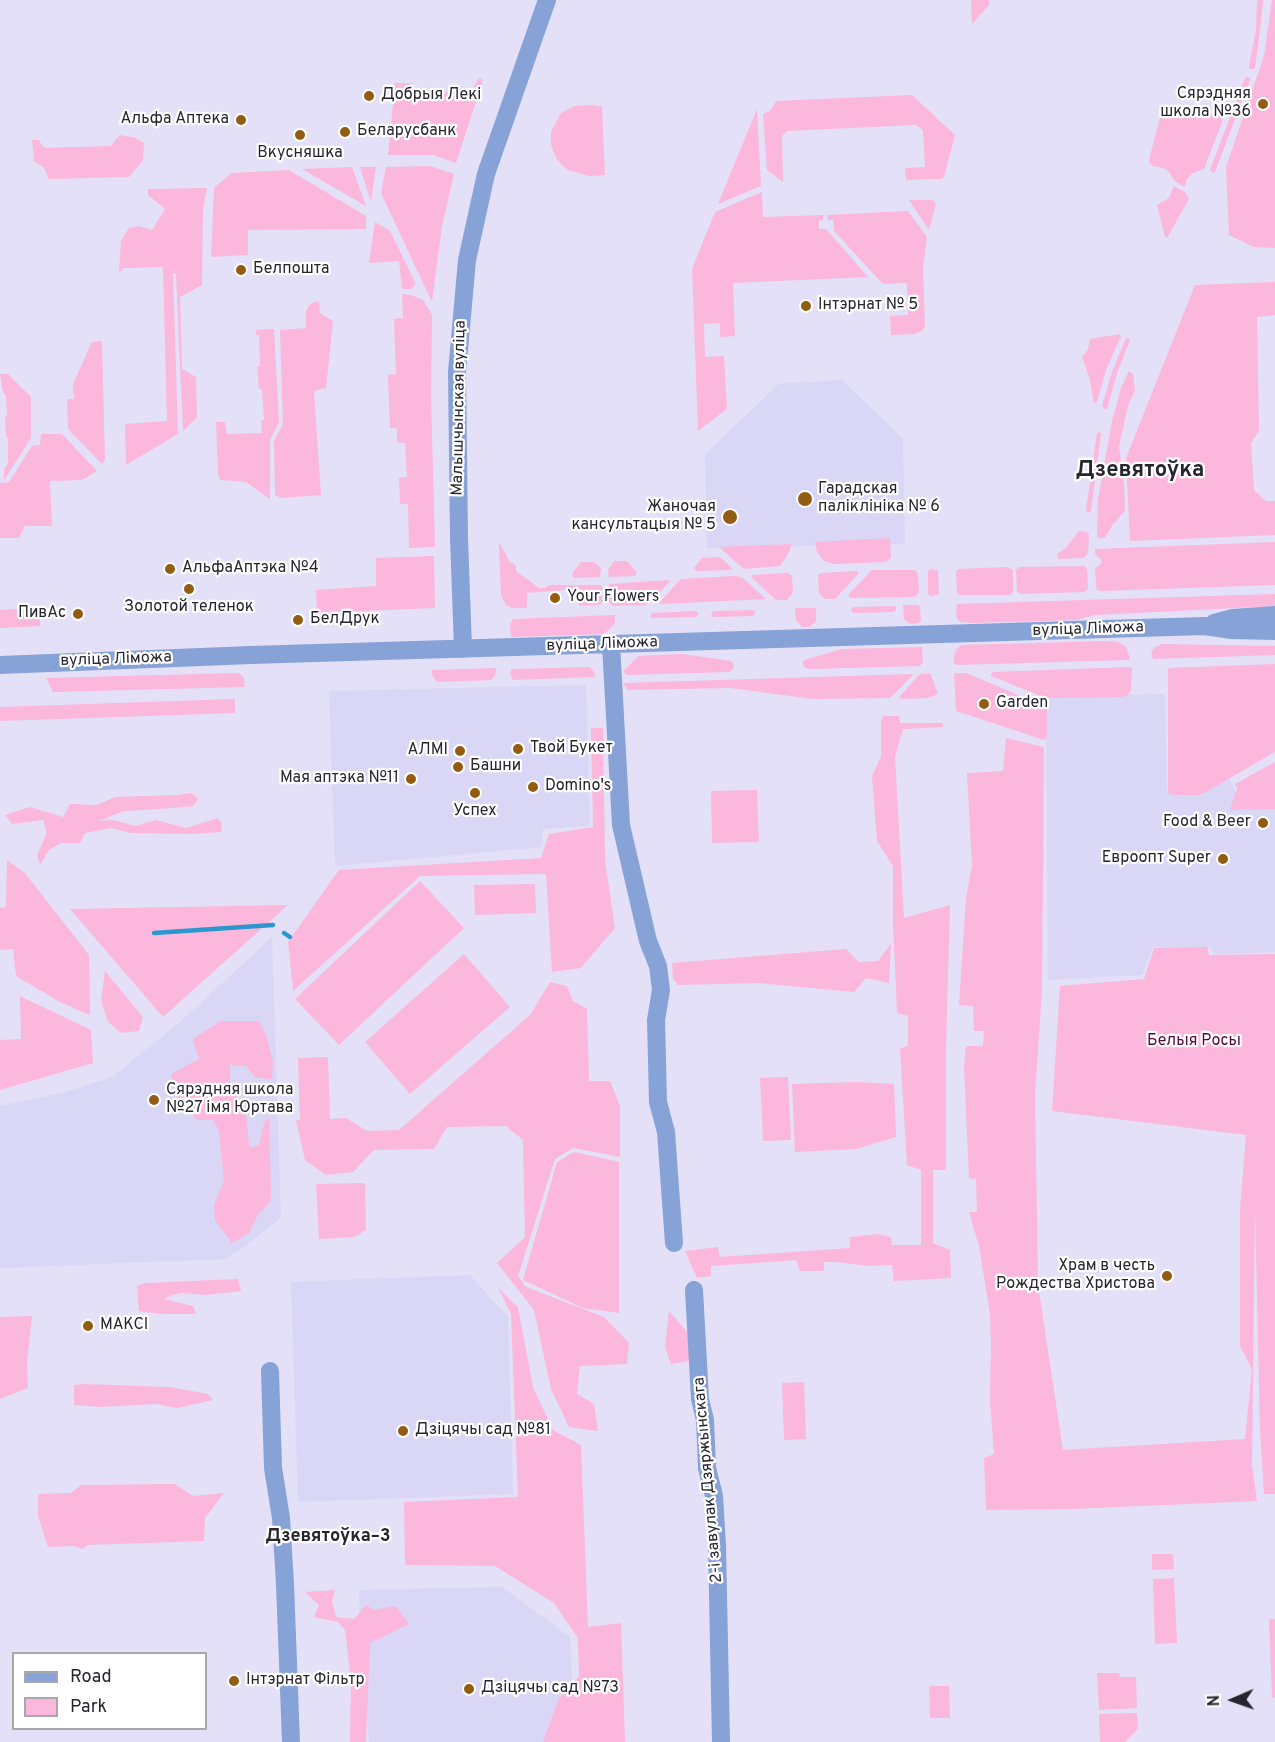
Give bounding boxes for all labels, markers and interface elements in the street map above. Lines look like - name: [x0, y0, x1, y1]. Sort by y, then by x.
- place label: Сярэдняя школа №36: [1160, 85, 1251, 123]
- place label: Добрыя Лекі: [381, 86, 481, 106]
- marker: Добрыя Лекі: [362, 89, 376, 103]
- marker: Сярэдняя школа №36: [1256, 97, 1270, 111]
- place label: Альфа Аптека: [120, 110, 229, 130]
- marker: Альфа Аптека: [234, 113, 248, 127]
- place label: Беларусбанк: [357, 122, 456, 142]
- marker: Беларусбанк: [338, 125, 352, 139]
- marker: Вкусняшка: [293, 128, 307, 142]
- place label: Вкусняшка: [257, 144, 343, 164]
- place label: Белпошта: [253, 260, 329, 280]
- marker: Белпошта: [234, 263, 248, 277]
- place label: Інтэрнат № 5: [818, 296, 918, 316]
- marker: Інтэрнат № 5: [799, 299, 813, 313]
- street label: Малышчынская вуліца: [449, 320, 471, 496]
- district label: Дзевятоўка: [1076, 459, 1204, 485]
- place label: Гарадская паліклініка № 6: [818, 480, 940, 518]
- marker: Гарадская паліклініка № 6: [796, 490, 814, 508]
- place label: Жаночая кансультацыя № 5: [571, 498, 716, 536]
- marker: Жаночая кансультацыя № 5: [721, 508, 739, 526]
- place label: АльфаАптэка №4: [182, 559, 319, 579]
- marker: АльфаАптэка №4: [163, 562, 177, 576]
- marker: Золотой теленок: [182, 582, 196, 596]
- place label: Your Flowers: [567, 588, 659, 608]
- marker: Your Flowers: [548, 591, 562, 605]
- place label: Золотой теленок: [124, 598, 254, 618]
- place label: ПивАс: [18, 604, 66, 624]
- marker: ПивАс: [71, 607, 85, 621]
- place label: БелДрук: [310, 610, 380, 630]
- marker: БелДрук: [291, 613, 305, 627]
- street label: вуліца Ліможа: [1032, 618, 1144, 642]
- street label: вуліца Ліможа: [546, 633, 658, 657]
- street label: вуліца Ліможа: [60, 648, 172, 672]
- place label: Garden: [996, 694, 1048, 714]
- marker: Garden: [977, 697, 991, 711]
- place label: Твой Букет: [530, 739, 613, 759]
- place label: АЛМІ: [407, 741, 448, 761]
- marker: Твой Букет: [511, 742, 525, 756]
- marker: АЛМІ: [453, 744, 467, 758]
- place label: Башни: [470, 757, 521, 777]
- marker: Башни: [451, 760, 465, 774]
- place label: Мая аптэка №11: [280, 769, 399, 789]
- marker: Мая аптэка №11: [404, 772, 418, 786]
- place label: Domino's: [545, 777, 611, 797]
- marker: Domino's: [526, 780, 540, 794]
- marker: Успех: [468, 786, 482, 800]
- place label: Успех: [453, 802, 497, 822]
- place label: Food & Beer: [1163, 813, 1251, 833]
- marker: Food & Beer: [1256, 816, 1270, 830]
- place label: Евроопт Super: [1102, 849, 1211, 869]
- marker: Евроопт Super: [1216, 852, 1230, 866]
- park label: Белыя Росы: [1147, 1032, 1241, 1052]
- place label: Сярэдняя школа №27 імя Юртава: [166, 1081, 293, 1119]
- marker: Сярэдняя школа №27 імя Юртава: [147, 1093, 161, 1107]
- place label: Храм в честь Рождества Христова: [996, 1257, 1155, 1295]
- marker: Храм в честь Рождества Христова: [1160, 1269, 1174, 1283]
- place label: МАКСІ: [100, 1316, 148, 1336]
- marker: МАКСІ: [81, 1319, 95, 1333]
- street label: 2-і завулак Дзяржынскага: [690, 1376, 728, 1584]
- place label: Дзіцячы сад №81: [415, 1421, 551, 1441]
- marker: Дзіцячы сад №81: [396, 1424, 410, 1438]
- district label: Дзевятоўка–3: [266, 1526, 390, 1548]
- legend: [12, 1652, 207, 1730]
- text: Road: [70, 1666, 112, 1689]
- north arrow: [1203, 1670, 1263, 1730]
- place label: Інтэрнат Фільтр: [246, 1671, 365, 1691]
- marker: Інтэрнат Фільтр: [227, 1674, 241, 1688]
- place label: Дзіцячы сад №73: [481, 1679, 619, 1699]
- marker: Дзіцячы сад №73: [462, 1682, 476, 1696]
- text: N: [1205, 1695, 1225, 1707]
- text: Park: [70, 1696, 107, 1719]

